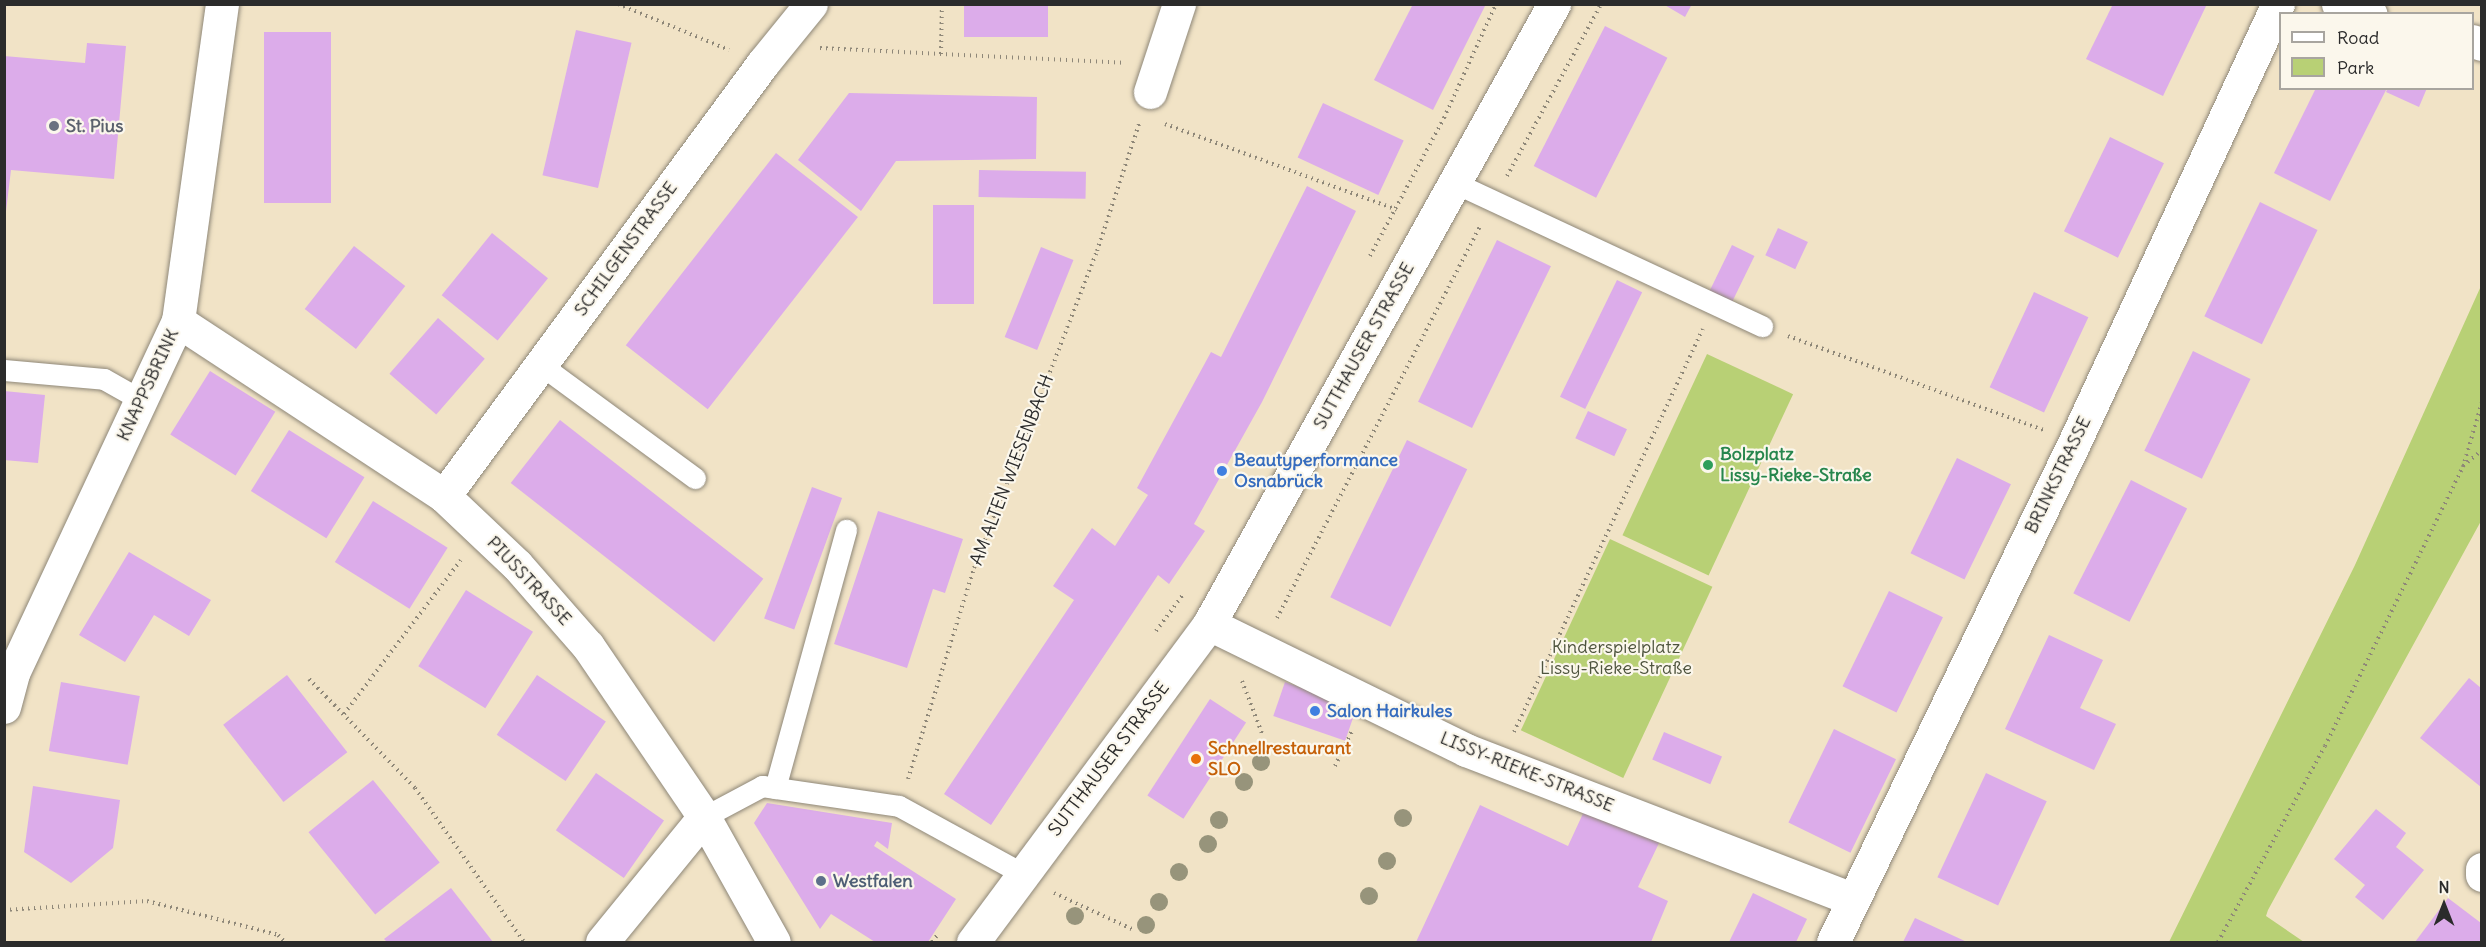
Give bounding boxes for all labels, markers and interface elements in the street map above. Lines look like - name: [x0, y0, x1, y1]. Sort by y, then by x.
- legend: [2279, 12, 2474, 90]
- text: Road: [2337, 26, 2379, 49]
- text: Park: [2337, 56, 2374, 79]
- place label: St. Pius: [66, 115, 123, 137]
- marker: St. Pius: [47, 119, 61, 133]
- street label: SCHILGENSTRASSE: [570, 178, 682, 320]
- street label: SUTTHAUSER STRASSE: [1309, 259, 1419, 433]
- street label: KNAPPSBRINK: [113, 325, 183, 445]
- street label: AM ALTEN WIESENBACH: [966, 372, 1058, 568]
- street label: BRINKSTRASSE: [2020, 413, 2096, 537]
- place label: Bolzplatz Lissy-Rieke-Straße: [1720, 444, 1872, 486]
- place label: Beautyperformance Osnabrück: [1234, 450, 1398, 492]
- marker: Bolzplatz Lissy-Rieke-Straße: [1701, 458, 1715, 472]
- marker: Beautyperformance Osnabrück: [1215, 464, 1229, 478]
- street label: PIUSSTRASSE: [482, 532, 576, 630]
- park label: Kinderspielplatz Lissy-Rieke-Straße: [1540, 637, 1692, 680]
- street label: SUTTHAUSER STRASSE: [1044, 678, 1174, 840]
- place label: Salon Hairkules: [1327, 700, 1452, 722]
- marker: Salon Hairkules: [1308, 704, 1322, 718]
- street label: LISSY-RIEKE-STRASSE: [1437, 727, 1617, 817]
- place label: Schnellrestaurant SLO: [1208, 738, 1351, 780]
- marker: Schnellrestaurant SLO: [1189, 752, 1203, 766]
- place label: Westfalen: [833, 870, 913, 892]
- marker: Westfalen: [814, 874, 828, 888]
- north arrow: [2414, 875, 2474, 935]
- text: N: [2438, 877, 2450, 897]

